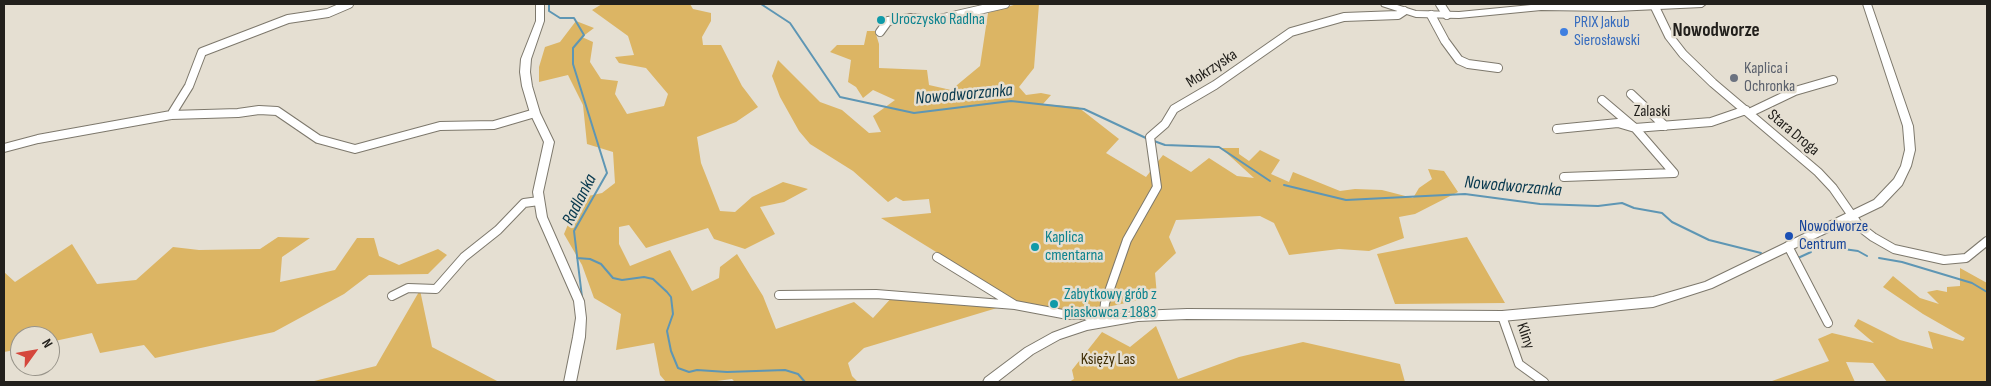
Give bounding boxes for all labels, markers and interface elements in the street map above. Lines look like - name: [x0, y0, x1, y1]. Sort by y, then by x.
- place label: Uroczysko Radlna: [891, 10, 985, 30]
- place label: PRIX Jakub Sierosławski: [1574, 13, 1640, 51]
- marker: Uroczysko Radlna: [875, 14, 887, 26]
- district label: Nowodworze: [1672, 20, 1760, 42]
- marker: PRIX Jakub Sierosławski: [1558, 26, 1570, 38]
- street label: Mokrzyska: [1183, 45, 1241, 93]
- place label: Kaplica i Ochronka: [1744, 59, 1795, 97]
- marker: Kaplica i Ochronka: [1728, 72, 1740, 84]
- water label: Nowodworzanka: [914, 80, 1014, 110]
- street label: Zalaski: [1634, 102, 1670, 122]
- street label: Stara Droga: [1763, 106, 1823, 160]
- water label: Radlanka: [558, 171, 602, 229]
- water label: Nowodworzanka: [1463, 172, 1563, 202]
- place label: Nowodworze Centrum: [1799, 217, 1868, 255]
- place label: Kaplica cmentarna: [1045, 228, 1104, 266]
- marker: Nowodworze Centrum: [1783, 230, 1795, 242]
- marker: Kaplica cmentarna: [1029, 241, 1041, 253]
- place label: Zabytkowy grób z piaskowca z 1883: [1064, 285, 1157, 323]
- marker: Zabytkowy grób z piaskowca z 1883: [1048, 298, 1060, 310]
- street label: Kliny: [1512, 320, 1538, 352]
- north arrow: [10, 326, 60, 376]
- text: N: [38, 336, 56, 351]
- park label: Księży Las: [1081, 350, 1135, 370]

